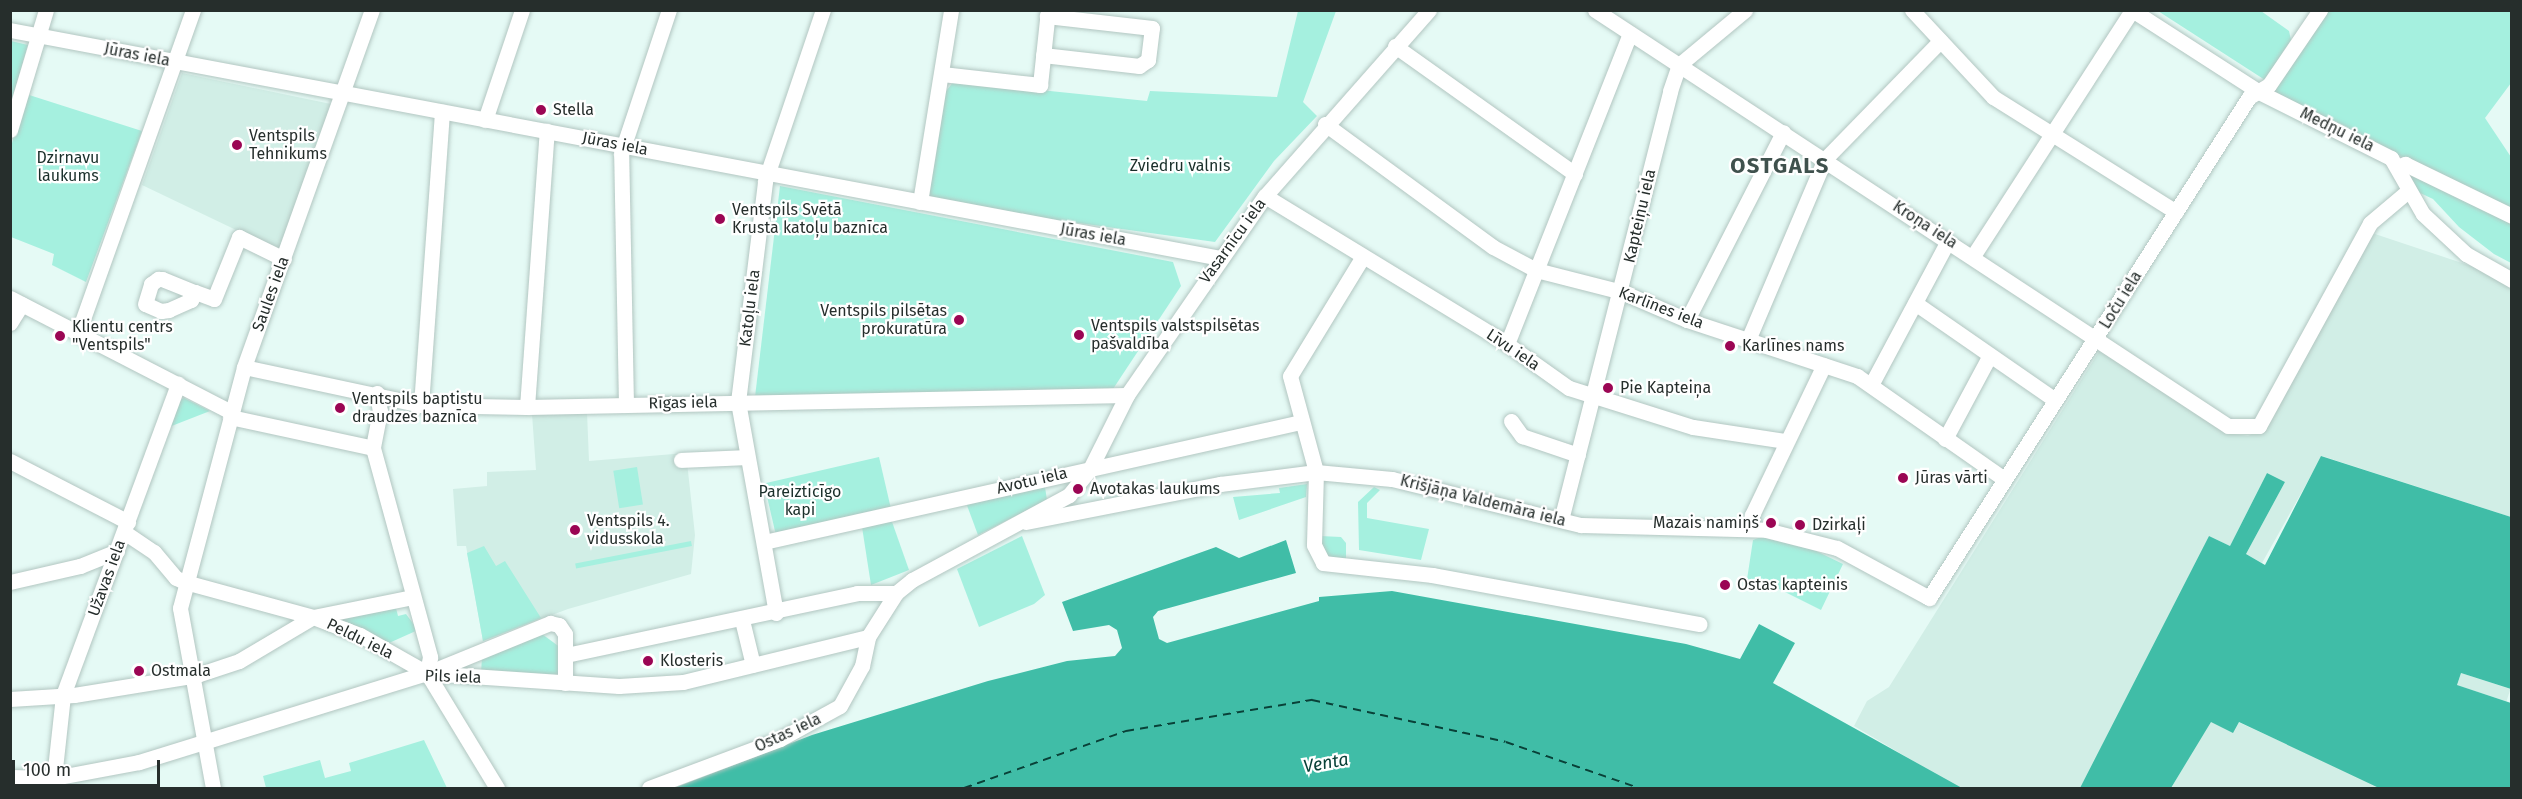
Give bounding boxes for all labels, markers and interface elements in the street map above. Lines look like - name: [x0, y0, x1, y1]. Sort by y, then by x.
- street label: Jūras iela: [102, 39, 172, 71]
- place label: Stella: [553, 100, 594, 120]
- marker: Stella: [534, 103, 548, 117]
- street label: Medņu iela: [2297, 104, 2377, 156]
- place label: Ventspils Tehnikums: [249, 126, 327, 164]
- street label: Jūras iela: [580, 128, 650, 160]
- marker: Ventspils Tehnikums: [230, 138, 244, 152]
- park label: Dzirnavu laukums: [37, 148, 99, 186]
- district label: OSTGALS: [1730, 153, 1830, 179]
- park label: Zviedru valnis: [1130, 156, 1230, 176]
- street label: Kapteiņu iela: [1620, 167, 1660, 265]
- street label: Vasarnīcu iela: [1196, 195, 1270, 287]
- street label: Kroņa iela: [1889, 197, 1961, 253]
- place label: Ventspils Svētā Krusta katoļu baznīca: [732, 200, 888, 238]
- marker: Ventspils Svētā Krusta katoļu baznīca: [713, 212, 727, 226]
- street label: Jūras iela: [1059, 220, 1127, 250]
- street label: Saules iela: [249, 254, 293, 334]
- street label: Katoļu iela: [736, 268, 764, 348]
- street label: Loču iela: [2096, 268, 2146, 332]
- street label: Karlīnes iela: [1616, 283, 1706, 333]
- place label: Ventspils pilsētas prokuratūra: [820, 301, 947, 339]
- marker: Ventspils pilsētas prokuratūra: [952, 313, 966, 327]
- place label: Ventspils valstspilsētas pašvaldība: [1091, 316, 1259, 354]
- place label: Klientu centrs "Ventspils": [72, 317, 173, 355]
- street label: Līvu iela: [1483, 325, 1543, 375]
- marker: Ventspils valstspilsētas pašvaldība: [1072, 328, 1086, 342]
- marker: Klientu centrs "Ventspils": [53, 329, 67, 343]
- place label: Karlīnes nams: [1742, 336, 1844, 356]
- marker: Karlīnes nams: [1723, 339, 1737, 353]
- place label: Pie Kapteiņa: [1620, 378, 1711, 398]
- marker: Pie Kapteiņa: [1601, 381, 1615, 395]
- place label: Ventspils baptistu draudzes baznīca: [352, 389, 483, 427]
- street label: Rīgas iela: [648, 393, 718, 413]
- marker: Ventspils baptistu draudzes baznīca: [333, 401, 347, 415]
- street label: Avotu iela: [995, 464, 1069, 498]
- place label: Jūras vārti: [1915, 468, 1988, 488]
- street label: Krišjāņa Valdemāra iela: [1398, 471, 1568, 531]
- marker: Jūras vārti: [1896, 471, 1910, 485]
- place label: Avotakas laukums: [1090, 479, 1220, 499]
- park label: Pareizticīgo kapi: [759, 482, 841, 520]
- marker: Avotakas laukums: [1071, 482, 1085, 496]
- place label: Ventspils 4. vidusskola: [587, 511, 670, 549]
- place label: Mazais namiņš: [1653, 513, 1759, 533]
- place label: Dzirkaļi: [1812, 515, 1866, 535]
- marker: Mazais namiņš: [1764, 516, 1778, 530]
- marker: Dzirkaļi: [1793, 518, 1807, 532]
- marker: Ventspils 4. vidusskola: [568, 523, 582, 537]
- street label: Užavas iela: [84, 537, 130, 619]
- place label: Ostas kapteinis: [1737, 575, 1848, 595]
- marker: Ostas kapteinis: [1718, 578, 1732, 592]
- street label: Peldu iela: [324, 615, 396, 663]
- place label: Klosteris: [660, 651, 723, 671]
- marker: Klosteris: [641, 654, 655, 668]
- place label: Ostmala: [151, 661, 211, 681]
- marker: Ostmala: [132, 664, 146, 678]
- street label: Pils iela: [424, 666, 482, 688]
- street label: Ostas iela: [752, 709, 824, 757]
- scale bar: [15, 748, 164, 786]
- water label: Venta: [1302, 748, 1350, 778]
- text: 100 m: [23, 759, 71, 781]

